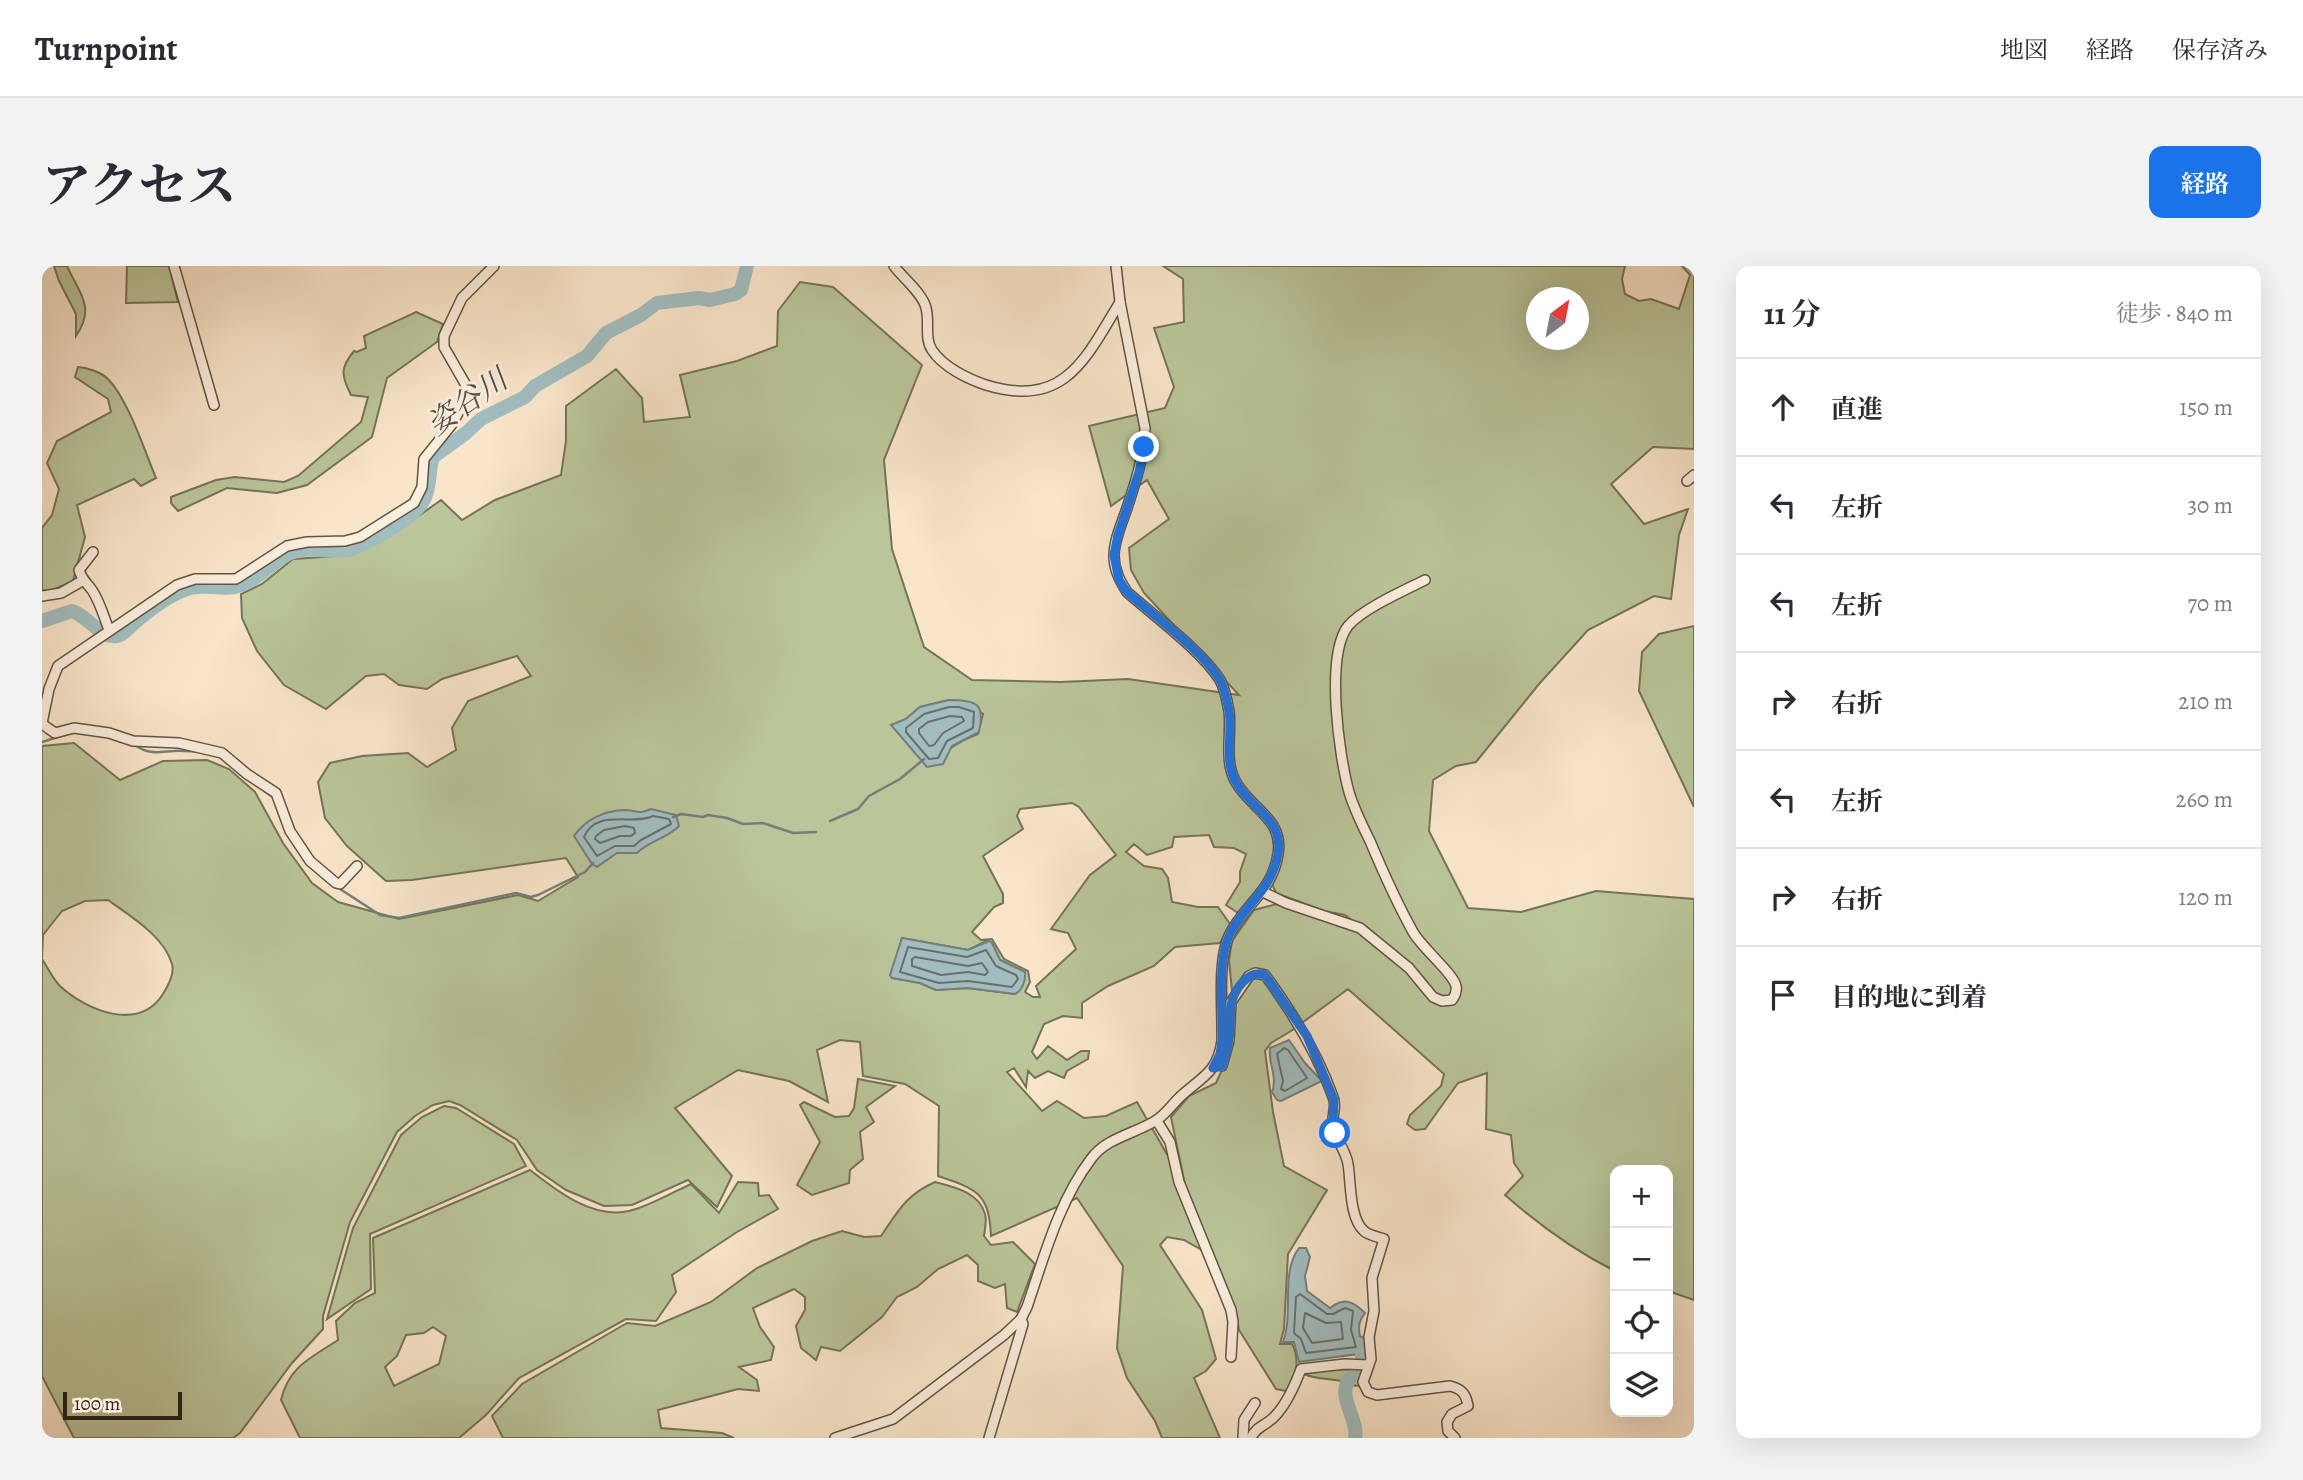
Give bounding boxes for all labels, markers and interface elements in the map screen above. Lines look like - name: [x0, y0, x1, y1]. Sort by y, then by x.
- text: Turnpoint: [35, 26, 177, 71]
- text: 地図: [2000, 34, 2048, 66]
- text: 経路: [2086, 34, 2134, 66]
- text: 保存済み: [2172, 34, 2268, 66]
- button: 経路: [2149, 146, 2261, 218]
- text: アクセス: [42, 152, 237, 219]
- north arrow: [1526, 287, 1589, 350]
- text: 11 分: [1764, 294, 1821, 334]
- text: 徒歩 · 840 m: [2116, 298, 2233, 329]
- water label: 姿谷川: [419, 358, 518, 444]
- icon: ahead: [1764, 388, 1802, 426]
- text: 直進: [1831, 392, 1883, 427]
- text: 150 m: [2179, 392, 2233, 423]
- route end: [1128, 431, 1159, 462]
- icon: left: [1764, 486, 1802, 524]
- text: 左折: [1831, 490, 1883, 525]
- text: 30 m: [2187, 490, 2233, 521]
- icon: left: [1764, 584, 1802, 622]
- text: 左折: [1831, 588, 1883, 623]
- text: 70 m: [2187, 588, 2233, 619]
- icon: right: [1764, 682, 1802, 720]
- text: 右折: [1831, 686, 1883, 721]
- text: 210 m: [2178, 686, 2233, 717]
- icon: left: [1764, 780, 1802, 818]
- text: 左折: [1831, 784, 1883, 819]
- text: 260 m: [2175, 784, 2233, 815]
- icon: right: [1764, 878, 1802, 916]
- text: 右折: [1831, 882, 1883, 917]
- text: 120 m: [2178, 882, 2233, 913]
- icon: arrive: [1764, 976, 1802, 1014]
- text: 目的地に到着: [1831, 980, 1987, 1015]
- route start: [1319, 1117, 1350, 1148]
- map controls: [1610, 1165, 1673, 1417]
- button: +: [1610, 1165, 1673, 1228]
- button: −: [1610, 1228, 1673, 1291]
- button: locate: [1610, 1291, 1673, 1354]
- button: layers: [1610, 1354, 1673, 1417]
- scale bar: [63, 1389, 182, 1421]
- text: 100 m: [74, 1391, 120, 1417]

